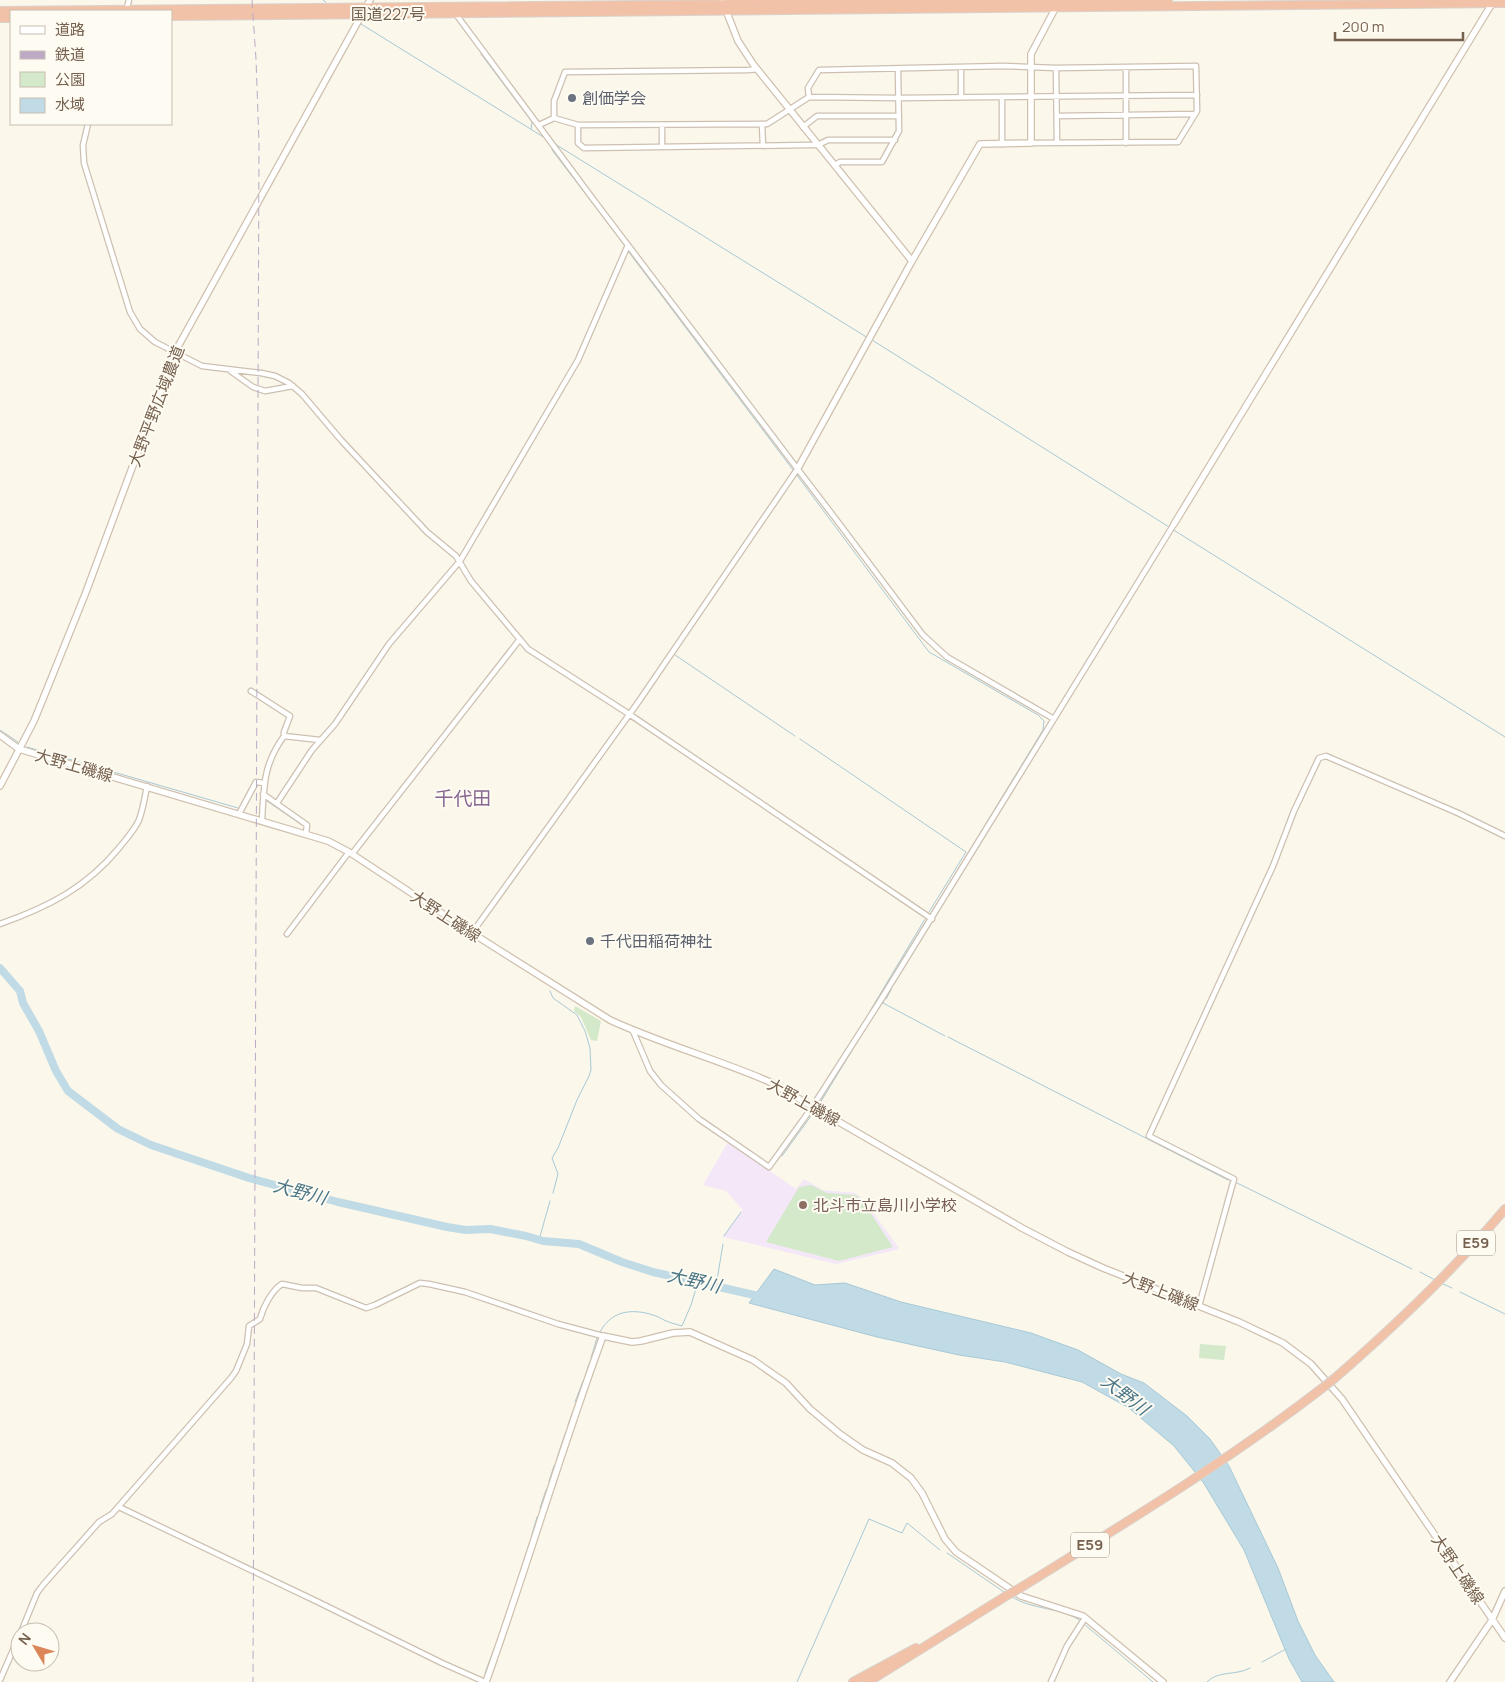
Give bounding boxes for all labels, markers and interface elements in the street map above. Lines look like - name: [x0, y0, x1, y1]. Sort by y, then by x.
- street label: 国道227号: [351, 3, 425, 25]
- legend: [10, 10, 172, 125]
- scale bar: [1335, 10, 1462, 42]
- text: 200 m: [1342, 16, 1385, 37]
- text: 道路: [55, 19, 85, 40]
- text: 鉄道: [55, 44, 85, 65]
- text: 公園: [55, 69, 85, 90]
- place label: 創価学会: [582, 87, 646, 109]
- marker: 創価学会: [566, 92, 578, 104]
- text: 水域: [55, 94, 85, 115]
- street label: 大野平野広域農道: [123, 342, 189, 470]
- street label: 大野上磯線: [33, 743, 115, 787]
- district label: 千代田: [434, 785, 492, 811]
- street label: 大野上磯線: [406, 885, 486, 947]
- place label: 千代田稲荷神社: [600, 930, 712, 952]
- marker: 千代田稲荷神社: [584, 935, 596, 947]
- street label: 大野上磯線: [764, 1073, 844, 1131]
- water label: 大野川: [271, 1172, 331, 1210]
- place label: 北斗市立島川小学校: [813, 1194, 957, 1216]
- marker: 北斗市立島川小学校: [797, 1199, 809, 1211]
- road number: E59: [1457, 1230, 1495, 1256]
- water label: 大野川: [665, 1262, 725, 1298]
- street label: 大野上磯線: [1120, 1266, 1202, 1316]
- water label: 大野川: [1097, 1368, 1156, 1421]
- street label: 大野上磯線: [1427, 1530, 1489, 1608]
- road number: E59: [1071, 1532, 1109, 1558]
- north arrow: [10, 1622, 60, 1672]
- text: N: [14, 1629, 35, 1649]

